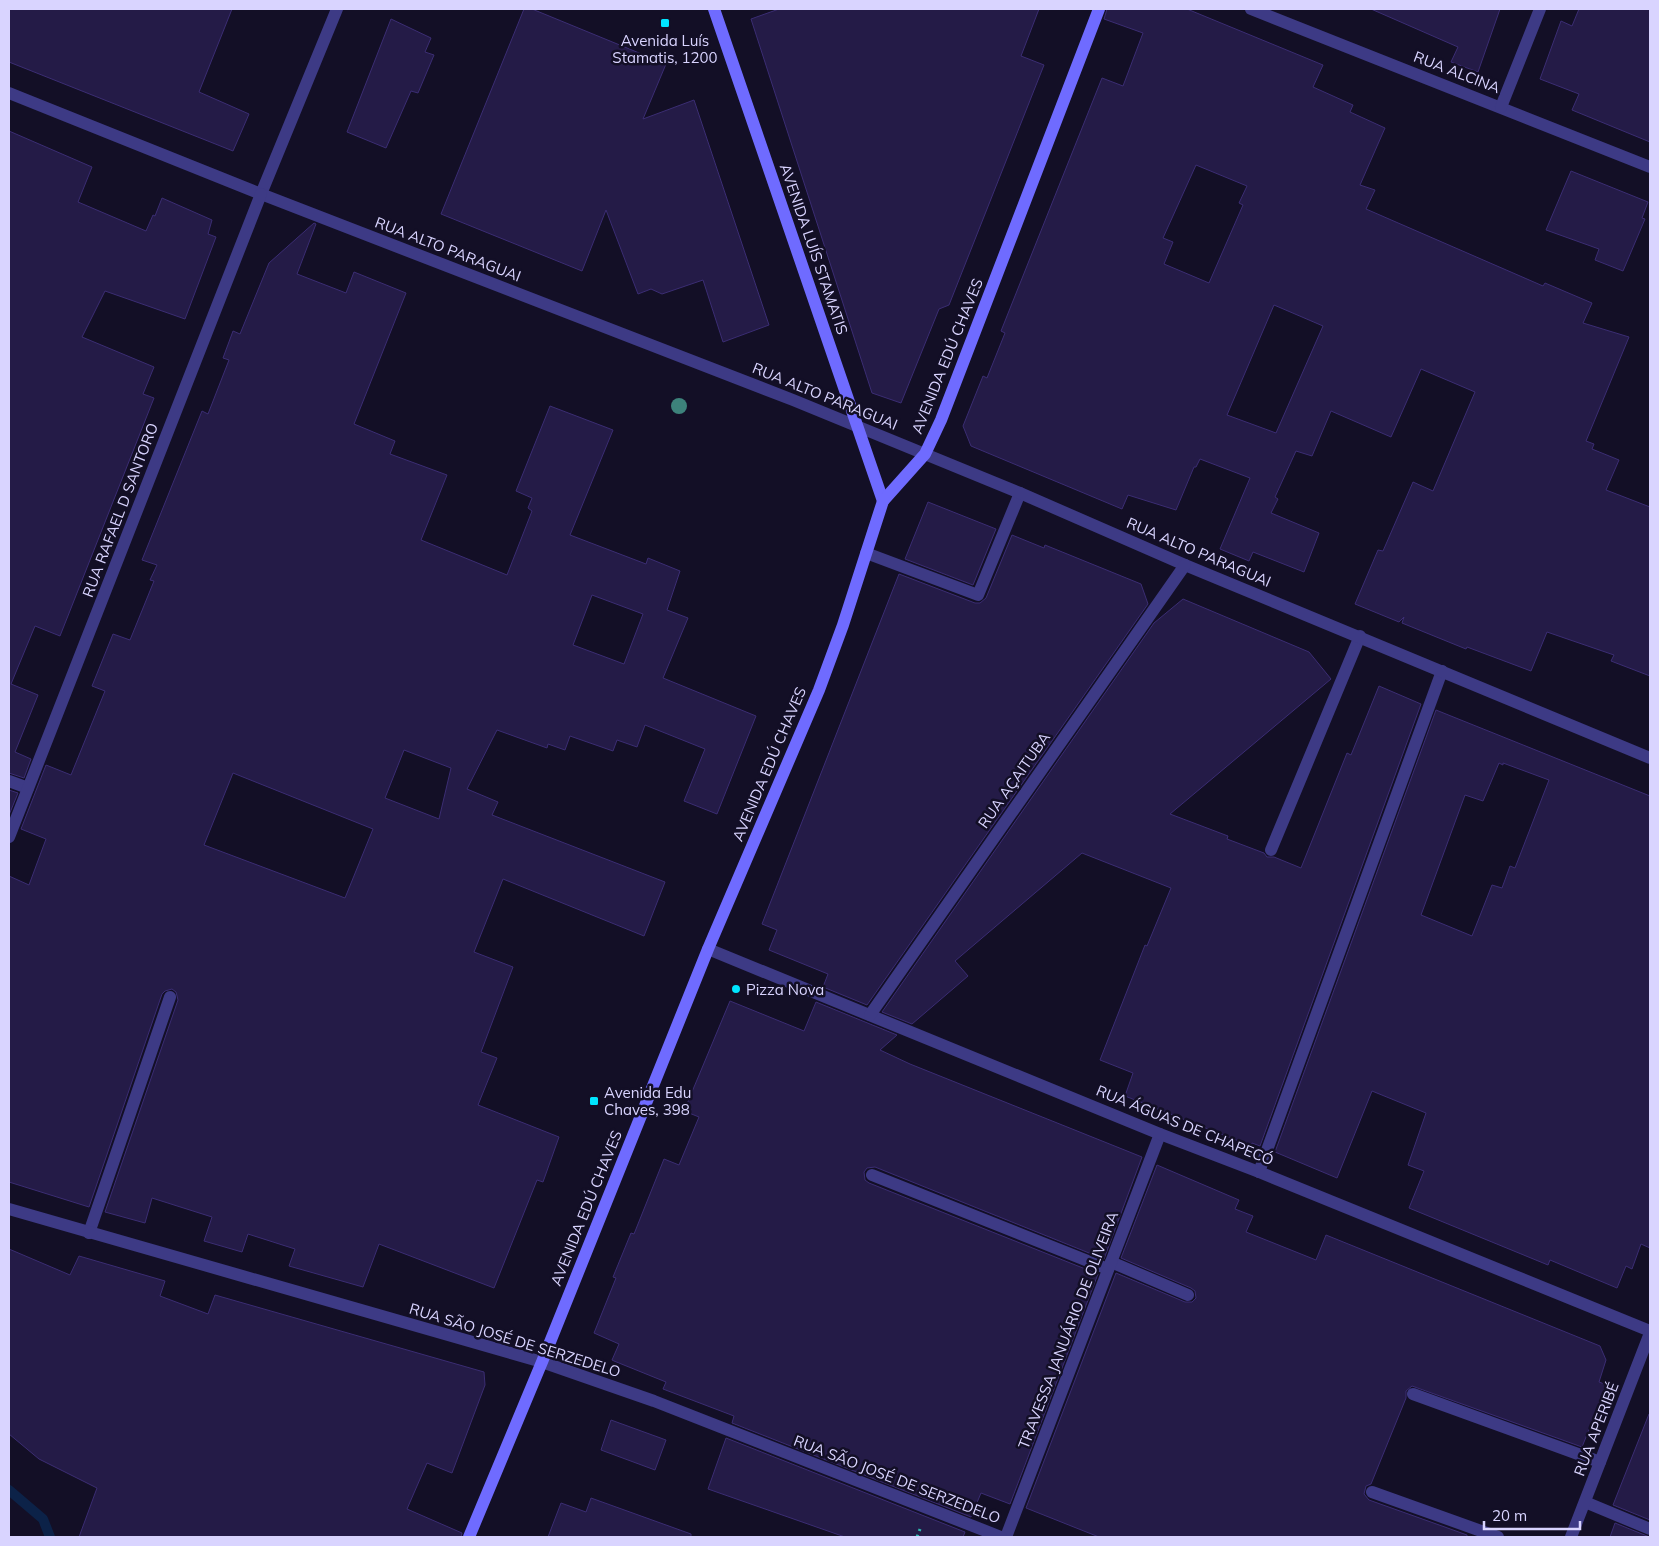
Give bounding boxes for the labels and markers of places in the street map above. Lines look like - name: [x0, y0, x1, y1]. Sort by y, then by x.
- marker: Avenida Luís Stamatis, 1200: [659, 17, 671, 29]
- place label: Avenida Luís Stamatis, 1200: [612, 31, 718, 67]
- place label: Pizza Nova: [746, 980, 824, 999]
- marker: Pizza Nova: [730, 983, 742, 995]
- place label: Avenida Edu Chaves, 398: [604, 1083, 691, 1119]
- marker: Avenida Edu Chaves, 398: [588, 1095, 600, 1107]

